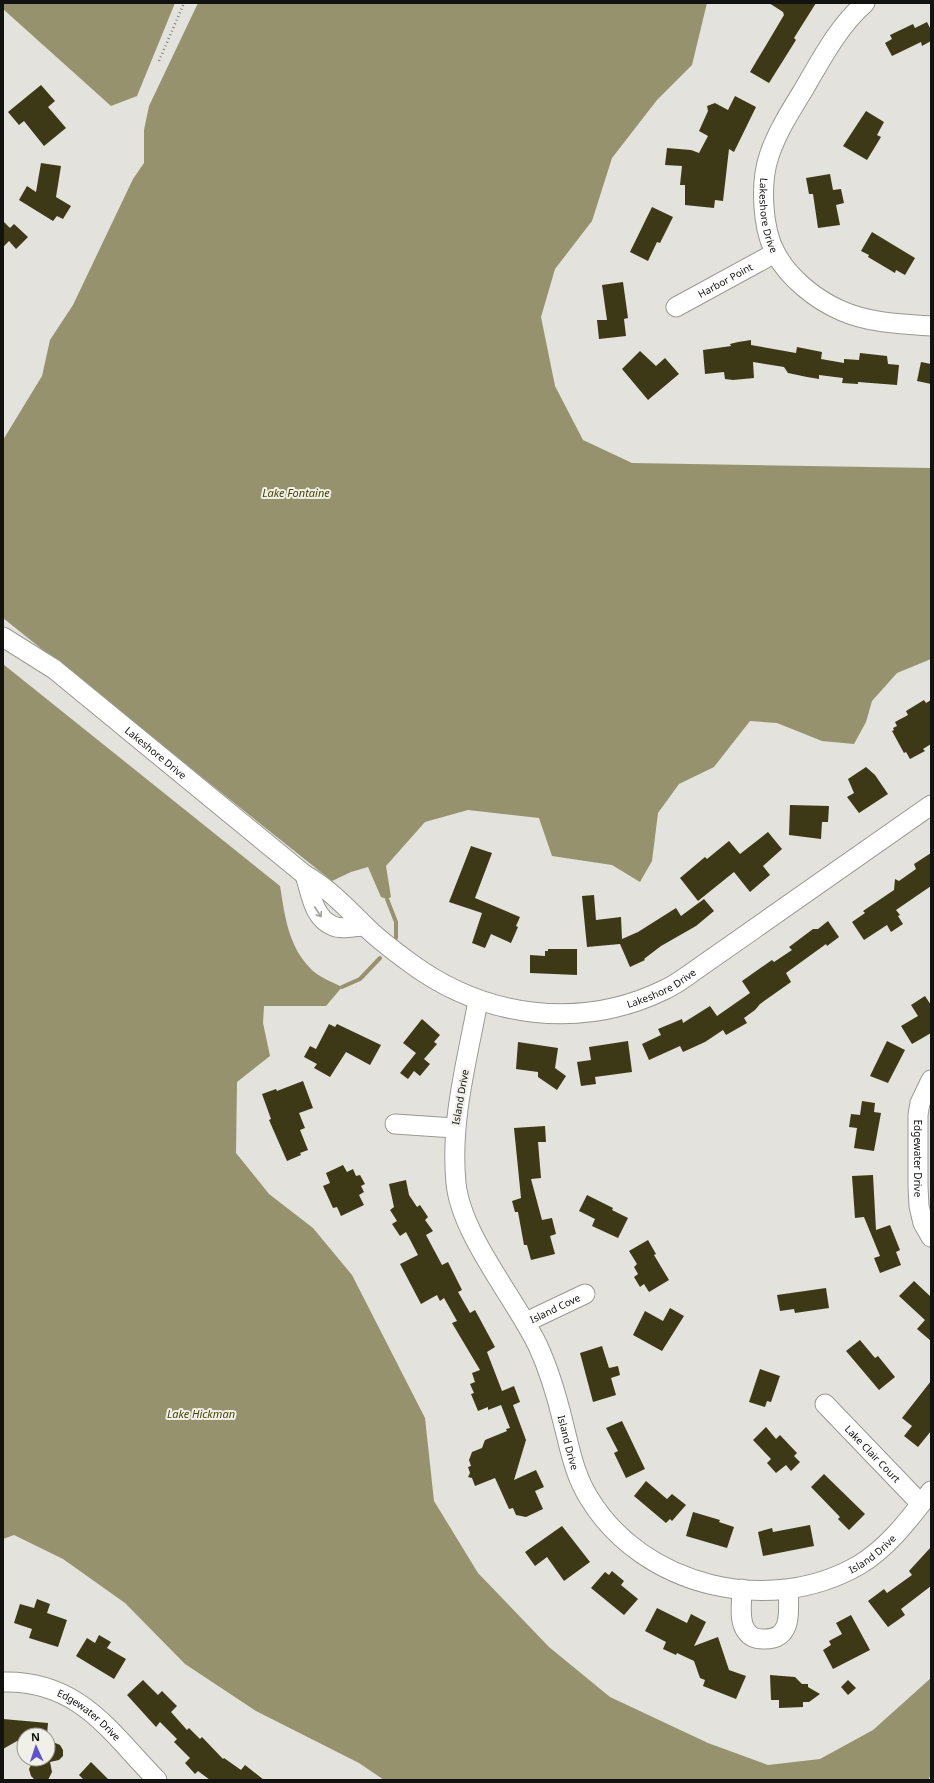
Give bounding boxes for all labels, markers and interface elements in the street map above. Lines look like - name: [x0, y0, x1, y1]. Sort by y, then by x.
- street label: Lakeshore Drive: [757, 177, 781, 256]
- street label: Harbor Point: [695, 259, 755, 301]
- water label: Lake Fontaine: [262, 485, 330, 500]
- street label: Lakeshore Drive: [122, 723, 190, 782]
- one-way arrow: [314, 906, 322, 917]
- street label: Lakeshore Drive: [625, 965, 699, 1011]
- street label: Island Drive: [448, 1068, 472, 1126]
- street label: Edgewater Drive: [911, 1120, 926, 1198]
- street label: Island Cove: [527, 1290, 583, 1326]
- water label: Lake Hickman: [167, 1406, 235, 1421]
- street label: Island Drive: [555, 1414, 582, 1472]
- street label: Lake Clair Court: [842, 1422, 904, 1486]
- street label: Island Drive: [846, 1531, 899, 1576]
- street label: Edgewater Drive: [55, 1685, 124, 1744]
- north arrow: [16, 1727, 56, 1767]
- text: N: [31, 1729, 40, 1744]

